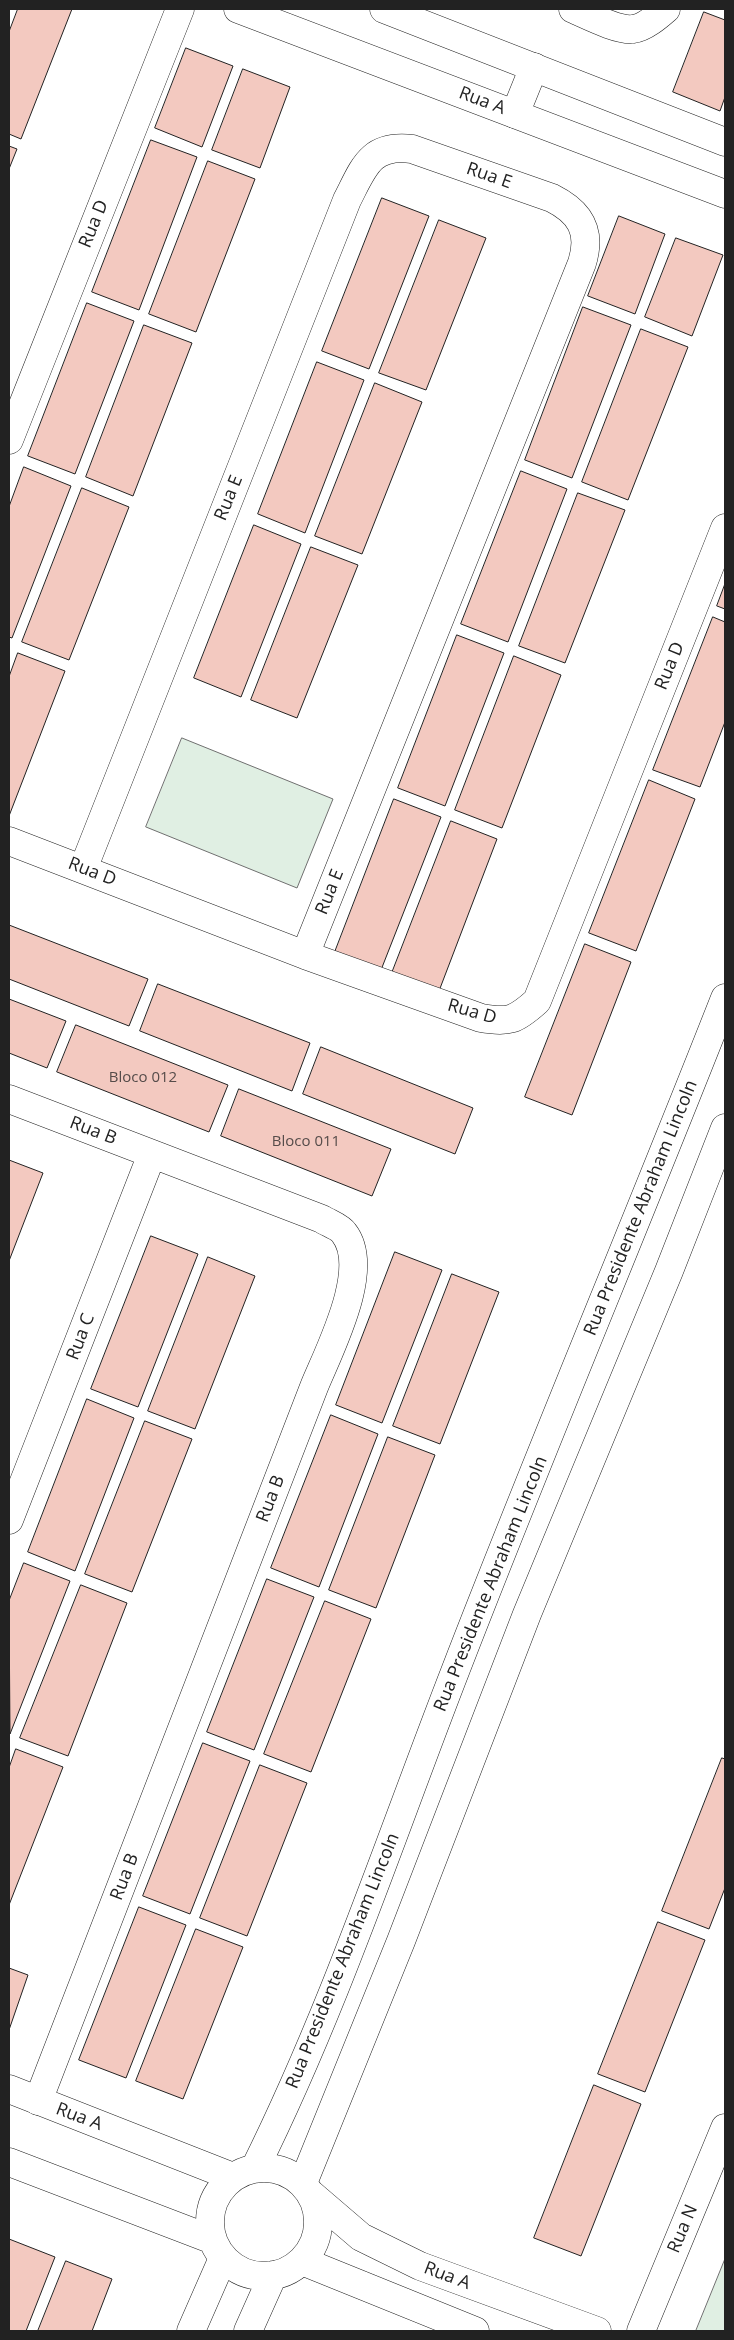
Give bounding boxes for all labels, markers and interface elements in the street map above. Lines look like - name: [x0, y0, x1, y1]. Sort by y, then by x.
- street label: Rua A: [456, 82, 508, 120]
- street label: Rua E: [463, 158, 515, 194]
- street label: Rua D: [75, 197, 113, 251]
- street label: Rua E: [210, 472, 248, 524]
- street label: Rua D: [651, 639, 689, 693]
- street label: Rua D: [65, 853, 119, 891]
- street label: Rua E: [311, 866, 349, 918]
- street label: Rua D: [445, 995, 499, 1029]
- house number: Bloco 012: [109, 1069, 177, 1087]
- street label: Rua Presidente Abraham Lincoln: [580, 1077, 702, 1339]
- street label: Rua B: [67, 1112, 119, 1150]
- house number: Bloco 011: [272, 1133, 340, 1151]
- street label: Rua C: [62, 1311, 100, 1363]
- street label: Rua Presidente Abraham Lincoln: [430, 1453, 552, 1715]
- street label: Rua B: [252, 1473, 290, 1525]
- street label: Rua Presidente Abraham Lincoln: [282, 1830, 404, 2092]
- street label: Rua B: [106, 1851, 144, 1903]
- street label: Rua A: [53, 2098, 105, 2136]
- street label: Rua N: [663, 2202, 703, 2256]
- street label: Rua A: [421, 2257, 473, 2295]

